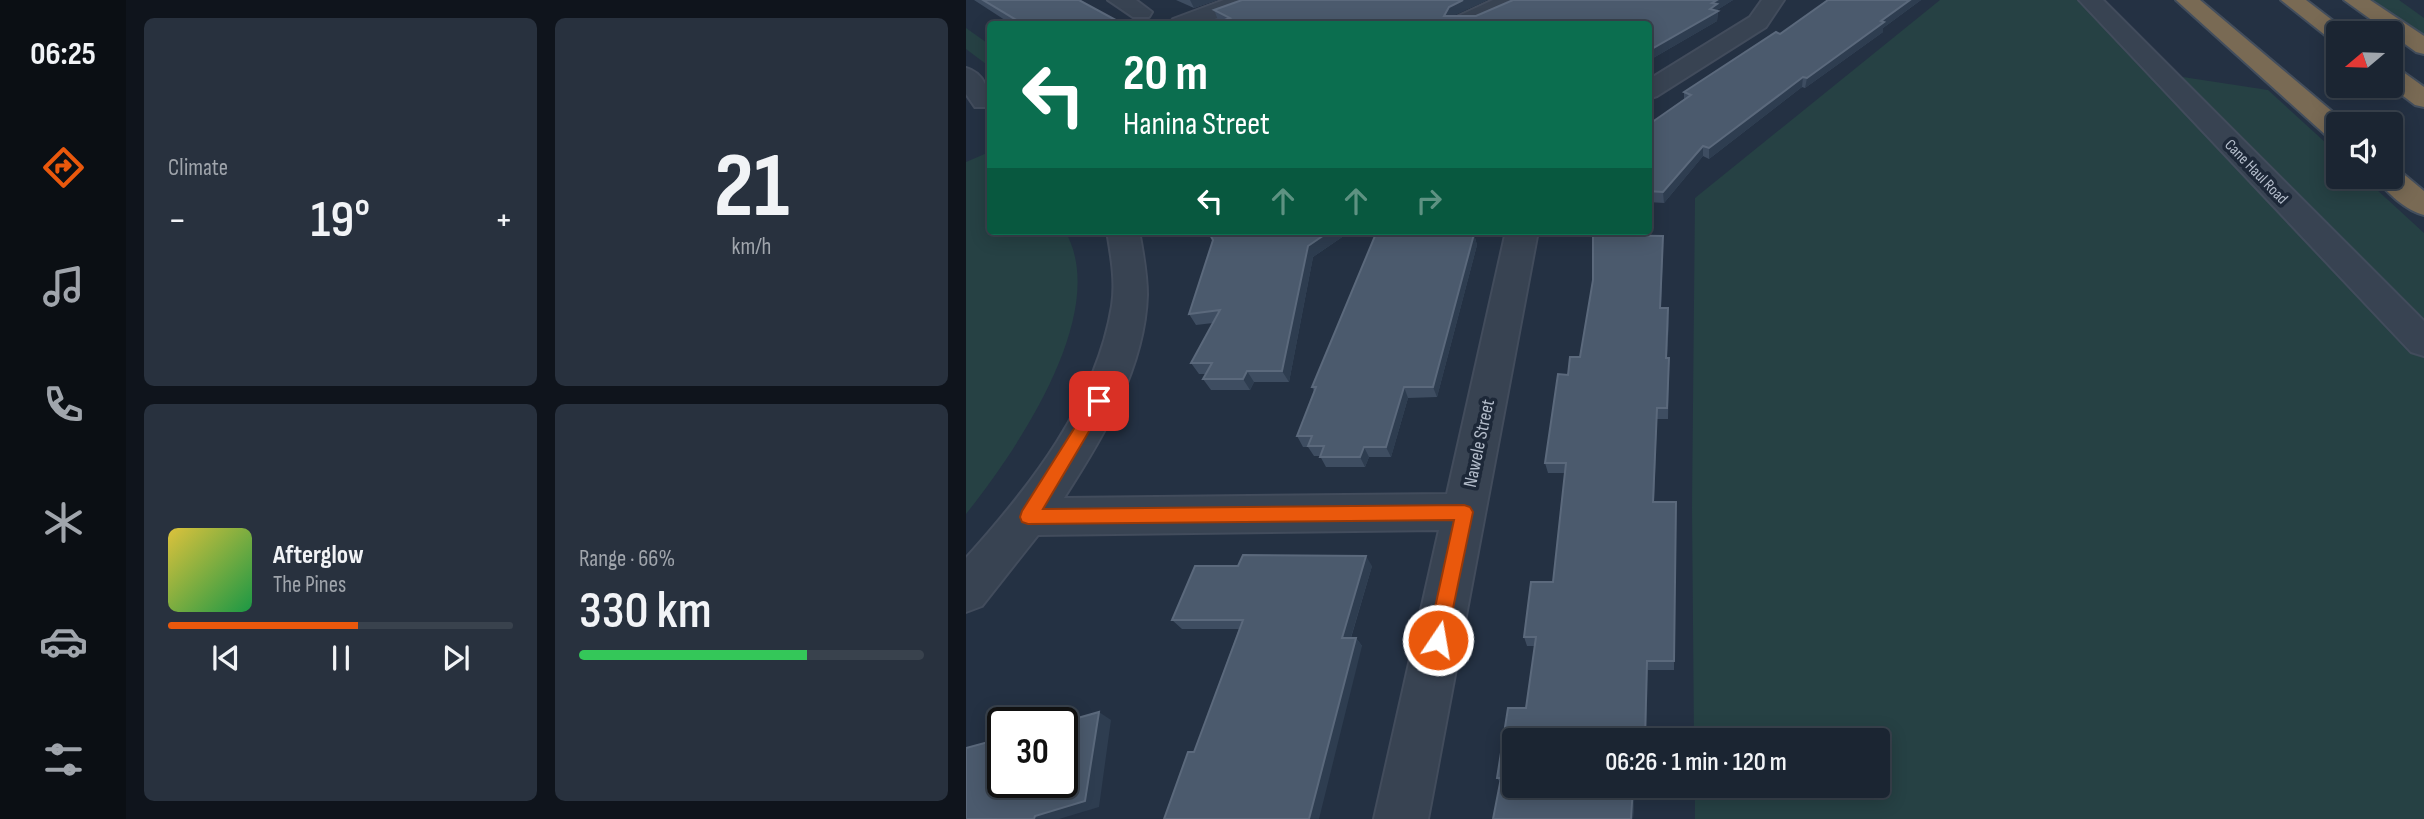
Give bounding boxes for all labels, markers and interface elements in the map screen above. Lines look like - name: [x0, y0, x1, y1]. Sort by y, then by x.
- north arrow: [2326, 21, 2403, 98]
- map controls: [2326, 21, 2403, 189]
- text: 06:25: [30, 35, 96, 74]
- text: 20 m: [1123, 45, 1208, 104]
- icon: left: [1008, 49, 1099, 140]
- text: Hanina Street: [1123, 105, 1270, 144]
- button: sound: [2326, 112, 2403, 189]
- text: 21: [714, 133, 789, 242]
- street label: Cane Haul Road: [2220, 136, 2291, 208]
- icon: directions: [39, 143, 88, 192]
- text: Climate: [168, 154, 228, 182]
- icon: left: [1191, 182, 1229, 220]
- icon: ahead: [1264, 182, 1302, 220]
- icon: ahead: [1337, 182, 1375, 220]
- icon: right: [1410, 182, 1448, 220]
- text: 19°: [311, 189, 370, 252]
- text: −: [168, 198, 187, 243]
- text: +: [494, 198, 513, 243]
- text: km/h: [732, 233, 771, 261]
- icon: music: [39, 262, 88, 311]
- pin: [1069, 371, 1129, 431]
- icon: phone: [39, 380, 88, 429]
- icon: arrive: [1080, 382, 1118, 420]
- street label: Nawele Street: [1459, 397, 1500, 489]
- icon: climate: [39, 498, 88, 547]
- text: Afterglow: [273, 540, 364, 571]
- text: Range · 66%: [579, 545, 675, 573]
- text: The Pines: [273, 571, 346, 599]
- text: 330 km: [579, 580, 712, 643]
- position arrow: [1401, 603, 1475, 677]
- icon: car: [39, 617, 88, 666]
- icon: previous: [207, 639, 245, 677]
- icon: pause: [322, 639, 360, 677]
- icon: next: [437, 639, 475, 677]
- speed limit sign: 30: [987, 707, 1078, 798]
- icon: filters: [39, 735, 88, 784]
- text: 06:26 · 1 min · 120 m: [1605, 747, 1787, 778]

